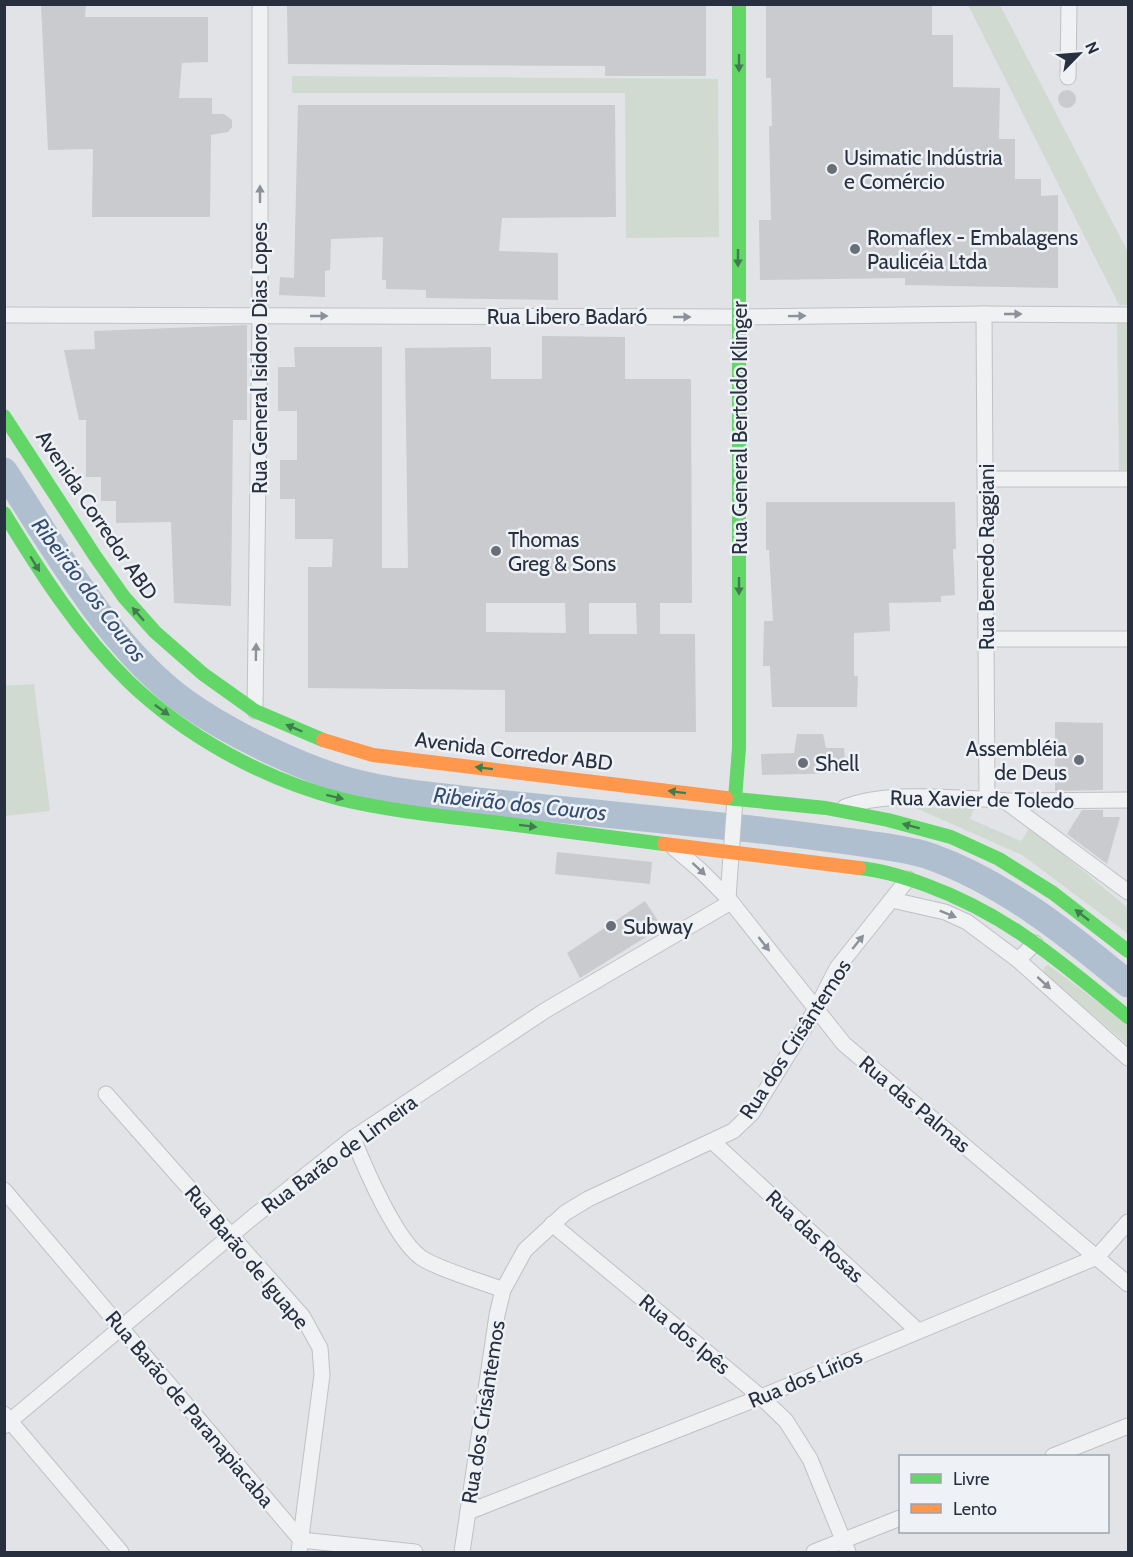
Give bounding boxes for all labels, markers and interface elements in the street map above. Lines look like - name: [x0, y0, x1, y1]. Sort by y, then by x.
- north arrow: [1049, 24, 1109, 84]
- text: N: [1081, 39, 1103, 57]
- one-way arrow: [734, 53, 744, 72]
- place label: Usimatic Indústria e Comércio: [844, 145, 1003, 194]
- marker: Usimatic Indústria e Comércio: [825, 162, 839, 176]
- one-way arrow: [255, 184, 265, 203]
- street label: Rua General Isidoro Dias Lopes: [247, 222, 272, 494]
- place label: Romaflex - Embalagens Paulicéia Ltda: [867, 225, 1079, 274]
- marker: Romaflex - Embalagens Paulicéia Ltda: [848, 242, 862, 256]
- one-way arrow: [733, 248, 743, 267]
- street label: Rua General Bertoldo Klinger: [727, 301, 752, 555]
- street label: Rua Libero Badaró: [487, 304, 647, 329]
- one-way arrow: [1003, 310, 1022, 319]
- one-way arrow: [309, 311, 328, 321]
- one-way arrow: [672, 312, 691, 322]
- one-way arrow: [787, 312, 806, 321]
- street label: Avenida Corredor ABD: [31, 426, 163, 604]
- street label: Rua Benedo Raggiani: [974, 464, 999, 650]
- water label: Ribeirão dos Couros: [26, 512, 152, 668]
- place label: Thomas Greg & Sons: [508, 527, 616, 576]
- marker: Thomas Greg & Sons: [489, 544, 503, 558]
- one-way arrow: [29, 556, 40, 572]
- one-way arrow: [734, 576, 744, 595]
- one-way arrow: [132, 606, 145, 621]
- one-way arrow: [251, 643, 261, 662]
- one-way arrow: [154, 704, 170, 716]
- one-way arrow: [285, 723, 303, 733]
- street label: Avenida Corredor ABD: [414, 726, 614, 776]
- place label: Assembléia de Deus: [966, 736, 1067, 785]
- place label: Shell: [815, 751, 859, 776]
- marker: Assembléia de Deus: [1072, 753, 1086, 767]
- marker: Shell: [796, 756, 810, 770]
- one-way arrow: [474, 764, 493, 773]
- water label: Ribeirão dos Couros: [432, 781, 608, 827]
- street label: Rua Xavier de Toledo: [890, 785, 1074, 813]
- one-way arrow: [668, 788, 687, 797]
- one-way arrow: [326, 792, 345, 802]
- one-way arrow: [519, 821, 538, 831]
- one-way arrow: [902, 821, 920, 831]
- one-way arrow: [691, 862, 705, 876]
- one-way arrow: [940, 909, 958, 919]
- one-way arrow: [1074, 909, 1090, 922]
- place label: Subway: [623, 914, 693, 939]
- marker: Subway: [604, 919, 618, 933]
- one-way arrow: [852, 934, 865, 950]
- one-way arrow: [758, 937, 770, 952]
- street label: Rua dos Crisântemos: [734, 954, 856, 1124]
- one-way arrow: [1036, 976, 1051, 990]
- street label: Rua das Palmas: [854, 1050, 976, 1158]
- street label: Rua Barão de Limeira: [256, 1089, 422, 1219]
- street label: Rua Barão de Iguape: [180, 1180, 315, 1334]
- street label: Rua das Rosas: [761, 1184, 869, 1288]
- street label: Rua dos Ipês: [634, 1289, 736, 1379]
- street label: Rua Barão de Paranapiacaba: [101, 1306, 279, 1512]
- street label: Rua dos Crisântemos: [456, 1318, 510, 1506]
- street label: Rua dos Lírios: [744, 1343, 866, 1413]
- legend: [899, 1455, 1109, 1533]
- text: Livre: [953, 1468, 989, 1490]
- text: Lento: [953, 1498, 997, 1520]

